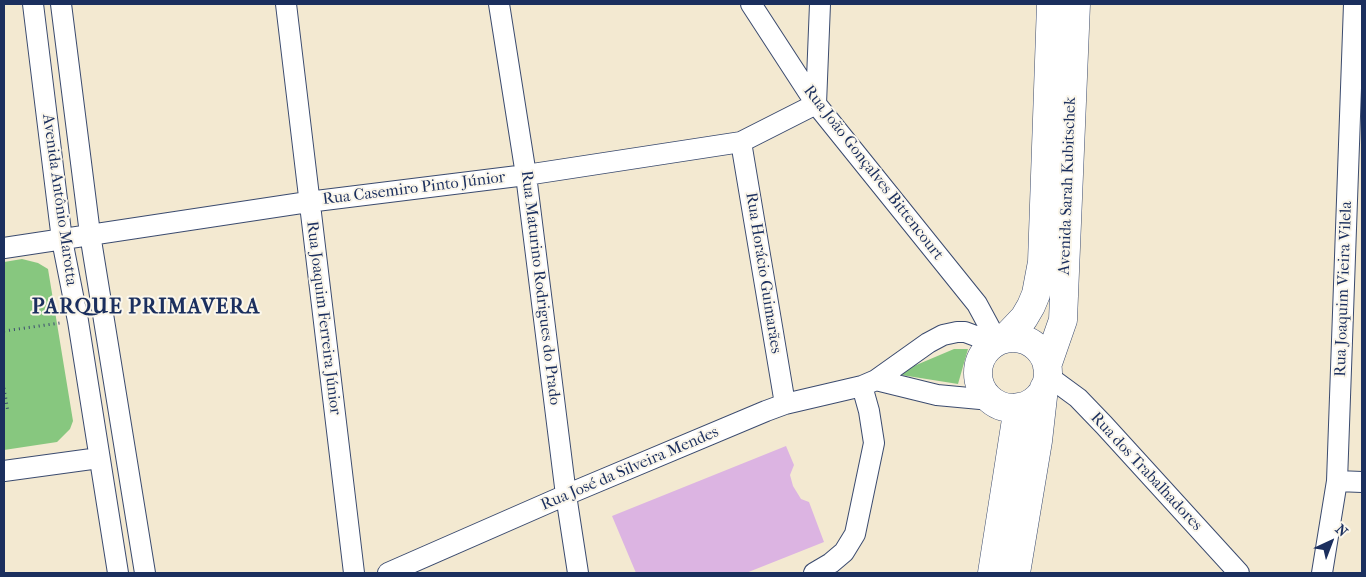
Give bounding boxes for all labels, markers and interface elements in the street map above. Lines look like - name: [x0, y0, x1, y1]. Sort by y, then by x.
- street label: Rua João Gonçalves Bittencourt: [799, 82, 947, 264]
- street label: Avenida Sarah Kubitschek: [1055, 97, 1081, 275]
- street label: Avenida Antônio Marotta: [37, 113, 81, 287]
- street label: Rua Casemiro Pinto Júnior: [322, 168, 506, 210]
- street label: Rua Maturino Rodrigues do Prado: [516, 170, 564, 406]
- street label: Rua Horácio Guimarães: [741, 191, 785, 355]
- street label: Rua Joaquim Vieira Vilela: [1331, 201, 1357, 377]
- street label: Rua Joaquim Ferreira Júnior: [302, 220, 344, 416]
- district label: PARQUE PRIMAVERA: [30, 295, 262, 321]
- street label: Rua dos Trabalhadores: [1086, 409, 1206, 535]
- street label: Rua José da Silveira Mendes: [538, 423, 722, 515]
- north arrow: [1306, 517, 1356, 567]
- text: N: [1332, 521, 1351, 541]

